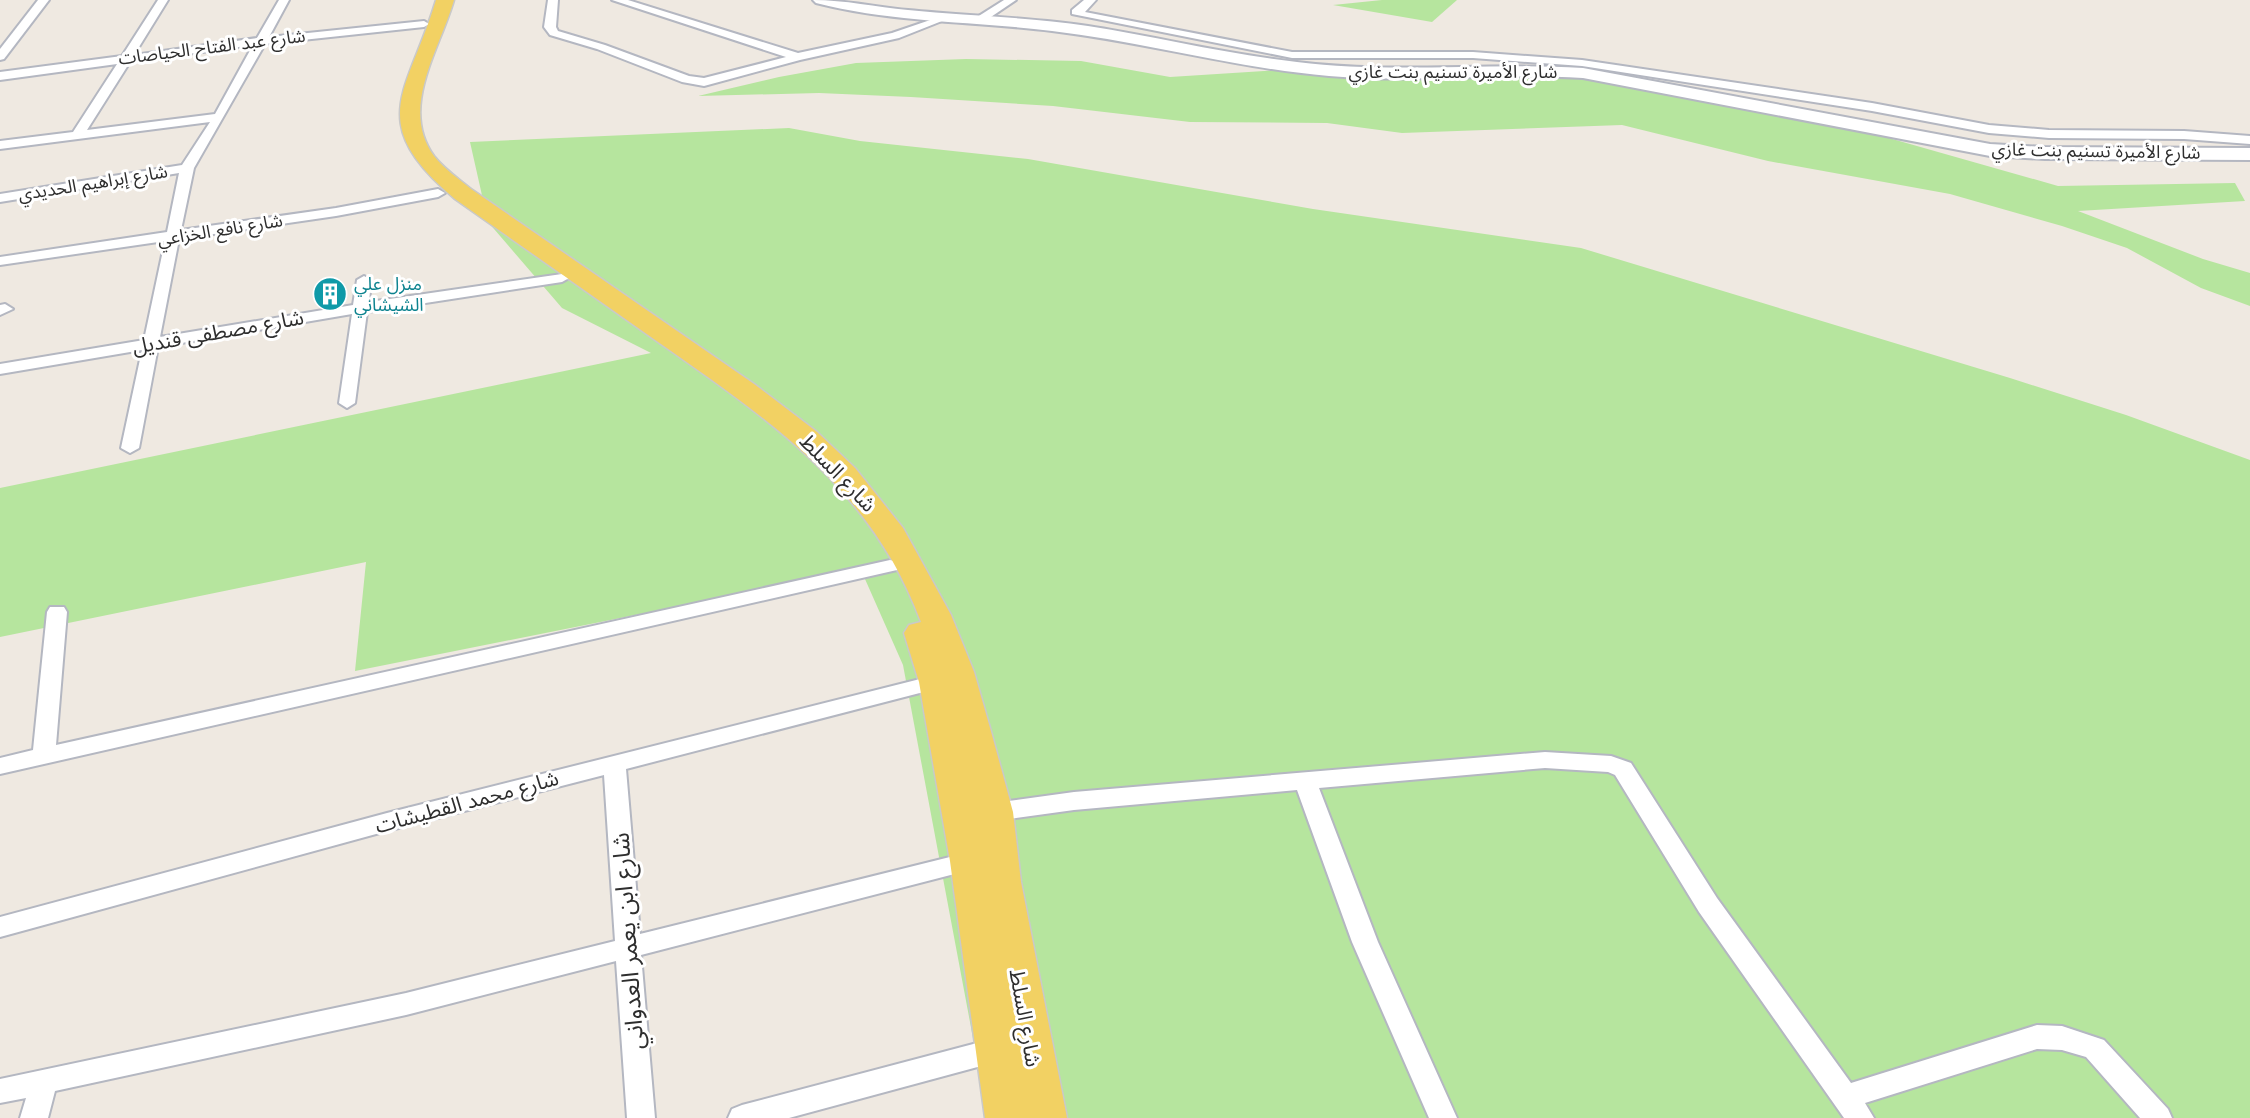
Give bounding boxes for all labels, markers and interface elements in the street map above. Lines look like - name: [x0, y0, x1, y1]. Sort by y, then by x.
- street label: شارع عبد الفتاح الحياصات: [117, 25, 307, 72]
- street label: شارع الأميرة تسنيم بنت غازي: [1349, 61, 1557, 86]
- street label: شارع الأميرة تسنيم بنت غازي: [1991, 138, 2201, 167]
- street label: شارع إبراهيم الحديدي: [17, 160, 170, 209]
- street label: شارع نافع الخزاعي: [156, 209, 285, 254]
- place label: منزل علي الشيشاني: [354, 273, 424, 318]
- building icon: منزل علي الشيشاني: [311, 275, 349, 313]
- street label: شارع مصطفى قنديل: [130, 304, 306, 362]
- street label: شارع السلط: [793, 428, 882, 519]
- street label: شارع محمد القطيشات: [372, 765, 562, 841]
- street label: شارع ابن يعمر العدواني: [605, 831, 654, 1051]
- street label: شارع السلط: [1002, 967, 1046, 1069]

